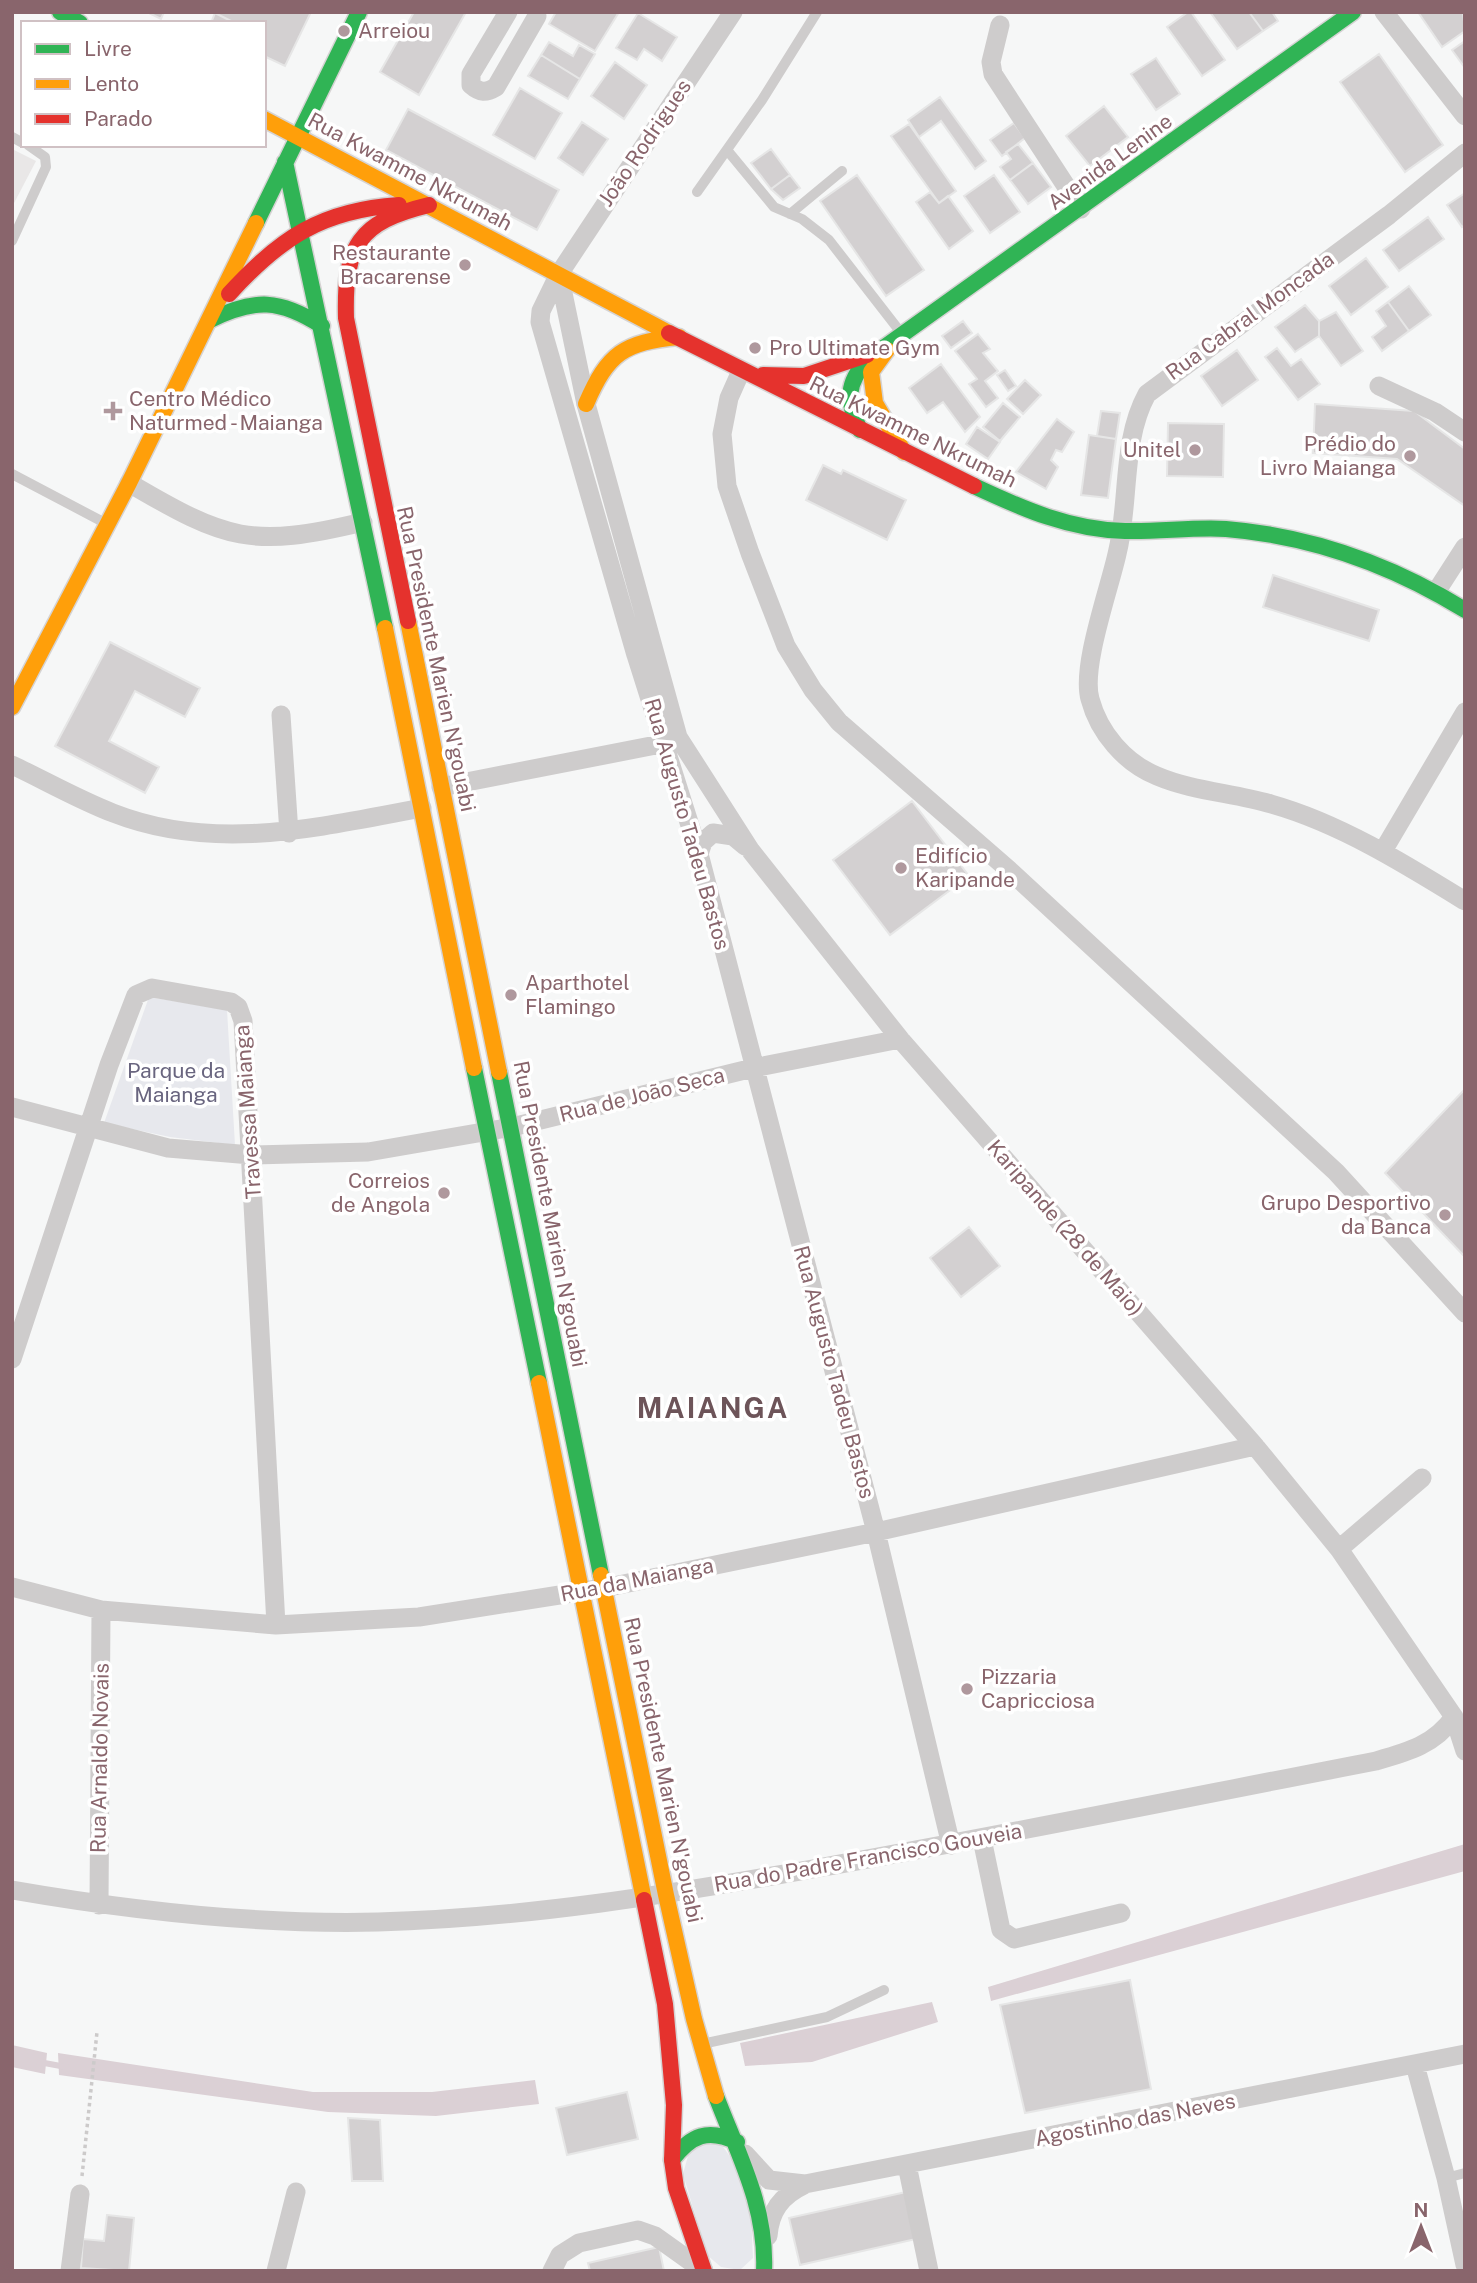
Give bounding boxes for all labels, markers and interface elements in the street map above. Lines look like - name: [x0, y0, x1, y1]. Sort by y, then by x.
- place label: Arreiou: [358, 18, 430, 43]
- legend: [21, 21, 266, 147]
- marker: Arreiou: [336, 23, 352, 39]
- text: Livre: [84, 36, 132, 61]
- text: Lento: [84, 71, 139, 96]
- street label: João Rodrigues: [593, 75, 696, 211]
- text: Parado: [84, 106, 153, 131]
- street label: Rua Kwamme Nkrumah: [304, 107, 516, 236]
- street label: Avenida Lenine: [1043, 108, 1177, 215]
- place label: Restaurante Bracarense: [332, 240, 451, 289]
- street label: Rua Cabral Moncada: [1161, 246, 1339, 385]
- marker: Restaurante Bracarense: [457, 257, 473, 273]
- place label: Pro Ultimate Gym: [769, 335, 940, 360]
- marker: Pro Ultimate Gym: [747, 340, 763, 356]
- street label: Rua Kwamme Nkrumah: [806, 370, 1021, 493]
- place label: Centro Médico Naturmed - Maianga: [129, 386, 323, 435]
- marker: Centro Médico Naturmed - Maianga: [103, 401, 123, 421]
- place label: Prédio do Livro Maianga: [1260, 431, 1396, 480]
- place label: Unitel: [1123, 437, 1181, 462]
- marker: Unitel: [1187, 442, 1203, 458]
- marker: Prédio do Livro Maianga: [1402, 448, 1418, 464]
- street label: Rua Presidente Marien N'gouabi: [392, 504, 481, 814]
- street label: Rua Augusto Tadeu Bastos: [640, 695, 735, 953]
- place label: Edifício Karipande: [915, 843, 1015, 892]
- marker: Edifício Karipande: [893, 860, 909, 876]
- place label: Aparthotel Flamingo: [525, 970, 630, 1019]
- marker: Aparthotel Flamingo: [503, 987, 519, 1003]
- street label: Travessa Maianga: [229, 1024, 266, 1200]
- park label: Parque da Maianga: [127, 1058, 225, 1107]
- street label: Rua Presidente Marien N'gouabi: [509, 1059, 592, 1369]
- street label: Rua de João Seca: [557, 1062, 727, 1127]
- street label: Karipande (28 de Maio): [982, 1135, 1149, 1321]
- place label: Correios de Angola: [331, 1168, 430, 1217]
- marker: Correios de Angola: [436, 1185, 452, 1201]
- place label: Grupo Desportivo da Banca: [1261, 1190, 1431, 1239]
- marker: Grupo Desportivo da Banca: [1437, 1207, 1453, 1223]
- street label: Rua Augusto Tadeu Bastos: [789, 1243, 880, 1501]
- district label: MAIANGA: [637, 1391, 789, 1424]
- street label: Rua da Maianga: [558, 1552, 716, 1607]
- street label: Rua Presidente Marien N'gouabi: [619, 1615, 708, 1925]
- street label: Rua Arnaldo Novais: [85, 1663, 114, 1853]
- place label: Pizzaria Capricciosa: [981, 1664, 1095, 1713]
- marker: Pizzaria Capricciosa: [959, 1681, 975, 1697]
- street label: Rua do Padre Francisco Gouveia: [712, 1818, 1024, 1897]
- street label: Agostinho das Neves: [1033, 2088, 1237, 2151]
- north arrow: [1386, 2192, 1456, 2262]
- text: N: [1414, 2199, 1428, 2221]

